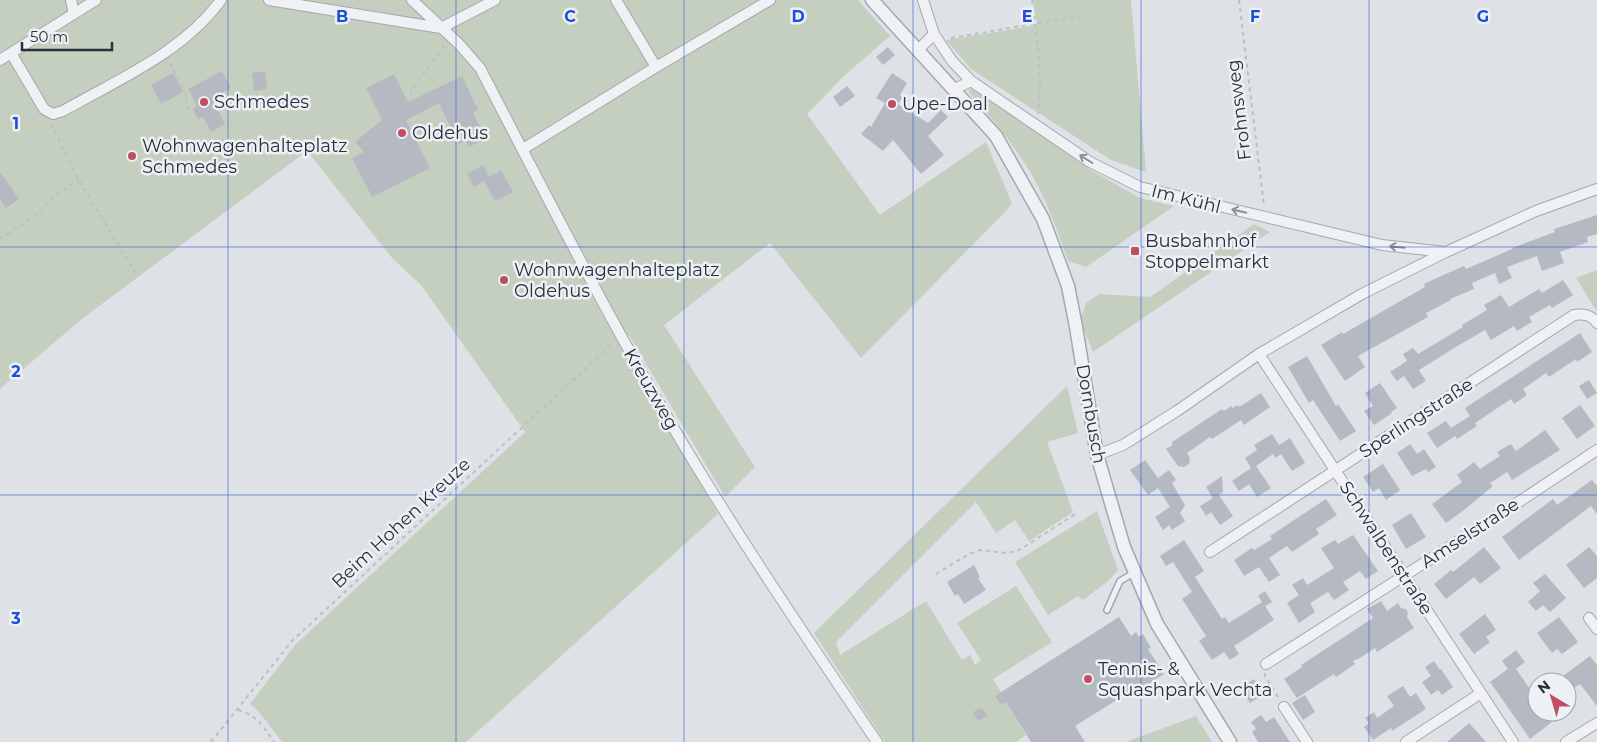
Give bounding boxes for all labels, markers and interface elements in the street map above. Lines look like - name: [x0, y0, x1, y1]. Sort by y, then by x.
- text: B: [336, 7, 348, 26]
- text: C: [564, 7, 576, 26]
- text: D: [791, 7, 805, 26]
- text: E: [1022, 7, 1032, 26]
- text: F: [1250, 7, 1260, 26]
- text: G: [1477, 7, 1489, 26]
- scale bar: [22, 20, 112, 52]
- text: 50 m: [30, 27, 68, 46]
- street label: Frohnsweg: [1222, 58, 1256, 162]
- place label: Schmedes: [214, 91, 309, 113]
- place label: Upe-Doal: [902, 93, 988, 115]
- marker: Schmedes: [198, 96, 210, 108]
- marker: Upe-Doal: [886, 98, 898, 110]
- text: 1: [13, 114, 19, 133]
- place label: Oldehus: [412, 122, 488, 144]
- marker: Oldehus: [396, 127, 408, 139]
- place label: Wohnwagenhalteplatz Schmedes: [142, 135, 347, 178]
- marker: Wohnwagenhalteplatz Schmedes: [126, 150, 138, 162]
- one-way arrow: [1080, 154, 1094, 164]
- street label: Im Kühl: [1149, 180, 1223, 218]
- one-way arrow: [1231, 206, 1247, 215]
- place label: Busbahnhof Stoppelmarkt: [1145, 230, 1269, 273]
- one-way arrow: [1390, 242, 1406, 252]
- marker: Busbahnhof Stoppelmarkt: [1129, 245, 1141, 257]
- place label: Wohnwagenhalteplatz Oldehus: [514, 259, 719, 302]
- marker: Wohnwagenhalteplatz Oldehus: [498, 274, 510, 286]
- street label: Kreuzweg: [619, 344, 683, 434]
- text: 2: [11, 362, 21, 381]
- street label: Dornbusch: [1071, 363, 1111, 465]
- street label: Sperlingstraße: [1355, 373, 1477, 463]
- street label: Beim Hohen Kreuze: [327, 453, 475, 593]
- street label: Schwalbenstraße: [1334, 477, 1438, 619]
- street label: Amselstraße: [1417, 493, 1523, 573]
- text: 3: [10, 609, 21, 628]
- place label: Tennis- & Squashpark Vechta: [1098, 658, 1272, 701]
- north arrow: [1527, 672, 1577, 722]
- marker: Tennis- & Squashpark Vechta: [1082, 673, 1094, 685]
- text: N: [1534, 676, 1554, 697]

